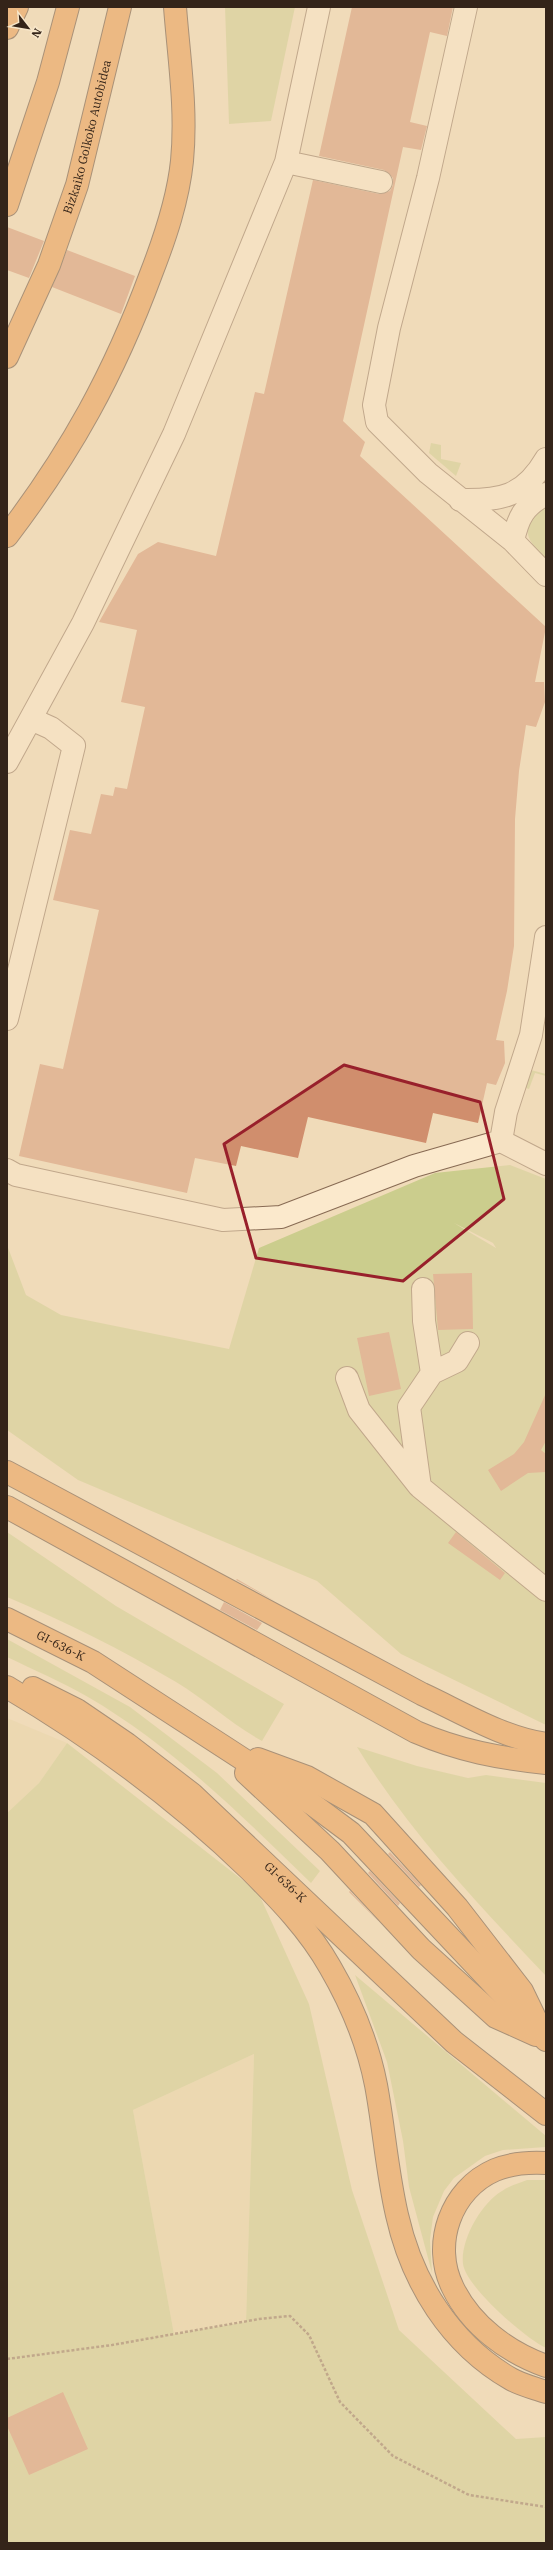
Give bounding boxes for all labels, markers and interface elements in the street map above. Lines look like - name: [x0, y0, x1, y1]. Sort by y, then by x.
- north arrow: [8, 8, 48, 48]
- text: N: [28, 26, 45, 41]
- street label: Bizkaiko Golkoko Autobidea: [59, 58, 114, 216]
- street label: GI-636-K: [34, 1627, 88, 1664]
- street label: GI-636-K: [261, 1858, 310, 1906]

